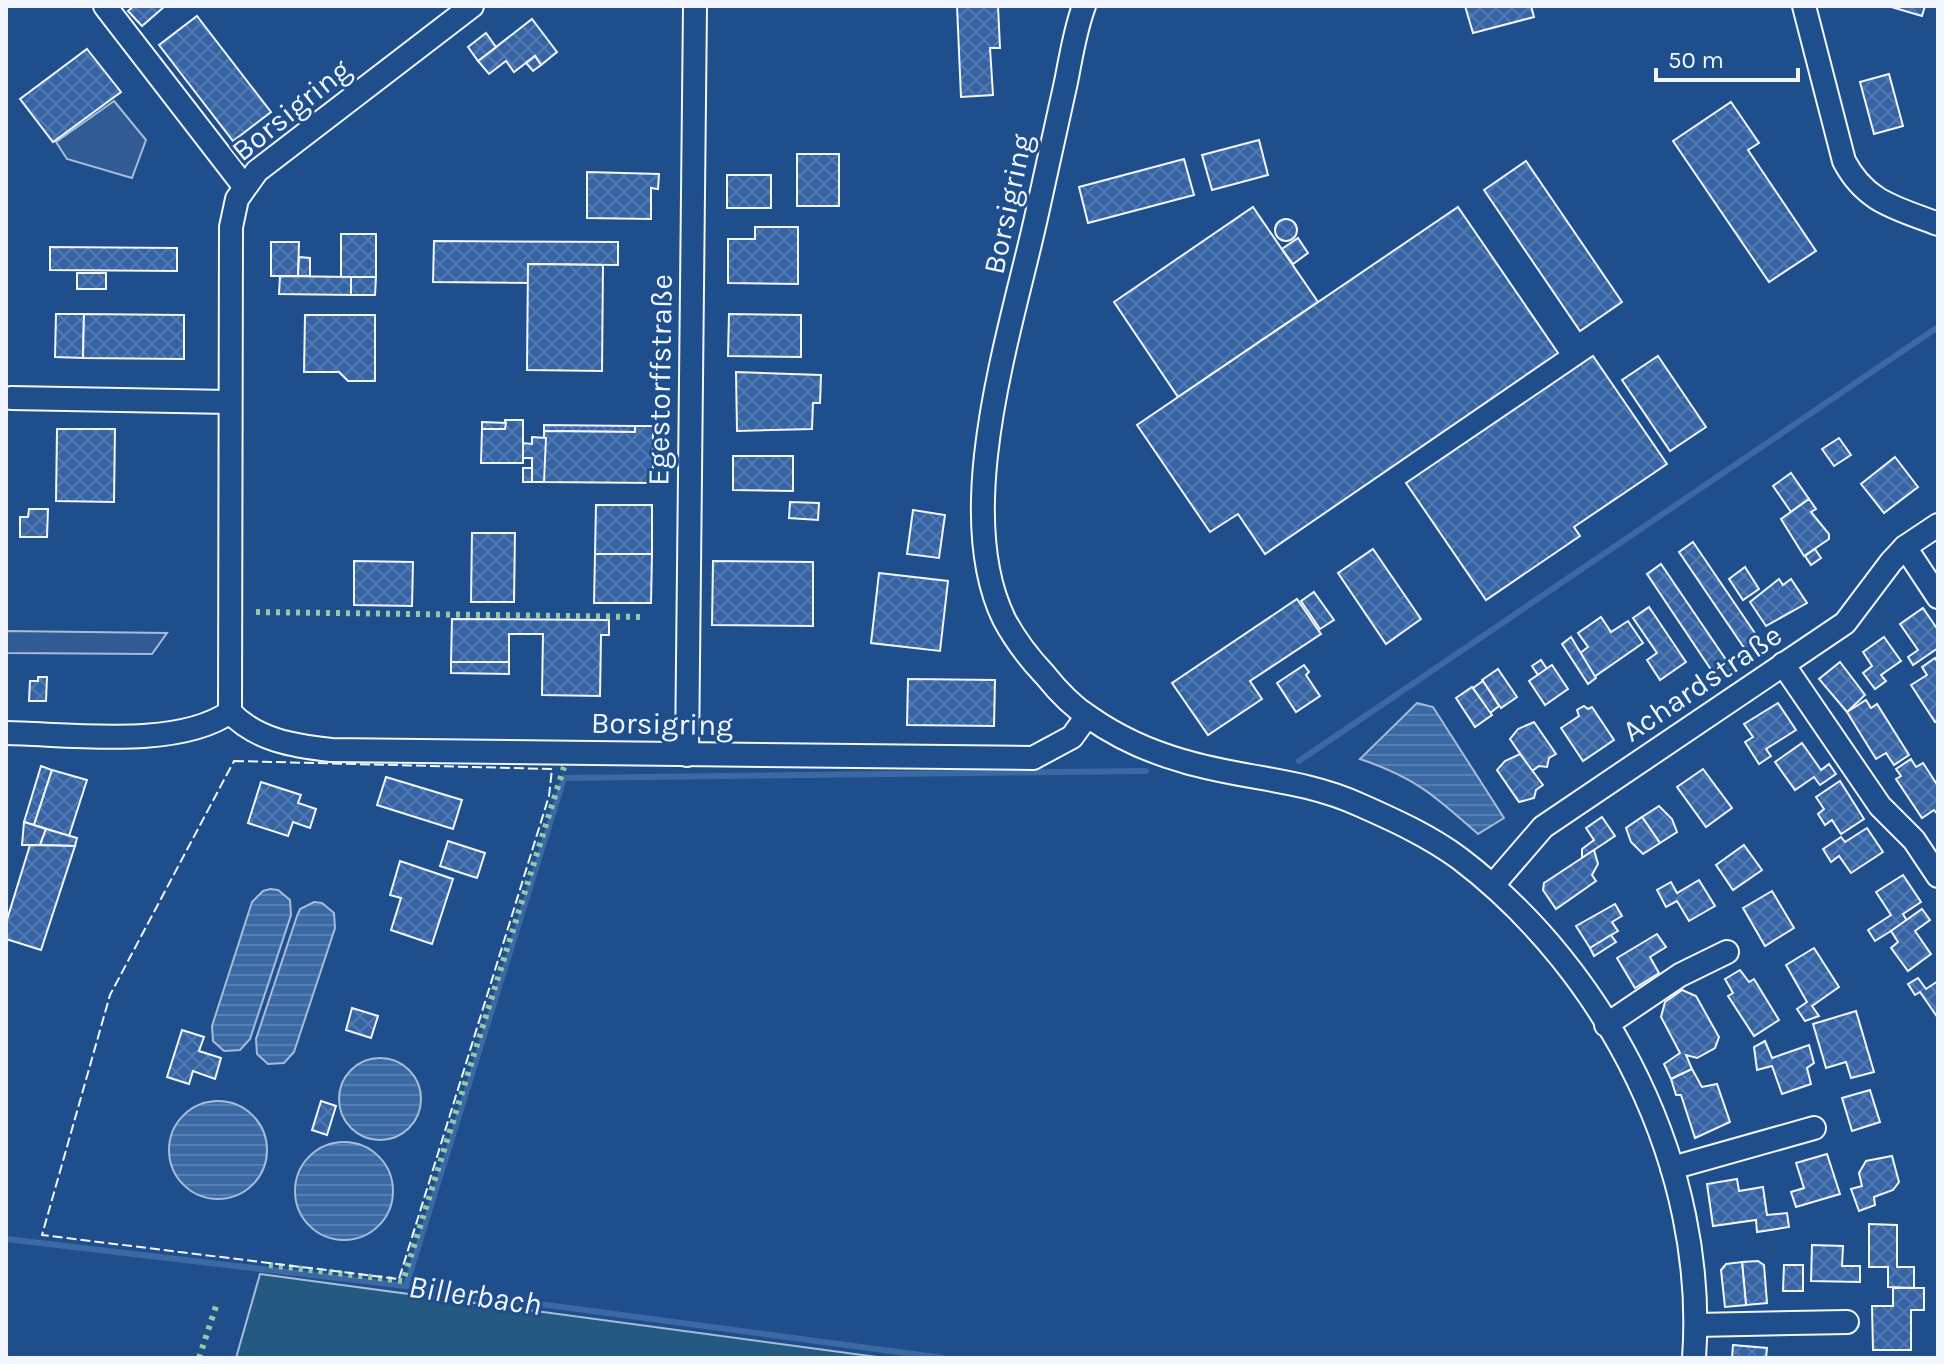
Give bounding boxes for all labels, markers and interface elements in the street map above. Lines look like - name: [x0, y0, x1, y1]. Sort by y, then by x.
- scale bar: [1656, 32, 1798, 82]
- text: 50 m: [1668, 46, 1724, 74]
- street label: Borsigring: [224, 51, 358, 169]
- street label: Borsigring: [976, 131, 1040, 277]
- street label: Egestorffstraße: [640, 274, 680, 486]
- street label: Achardstraße: [1616, 617, 1788, 749]
- street label: Borsigring: [591, 705, 734, 743]
- water label: Billerbach: [406, 1268, 544, 1323]

